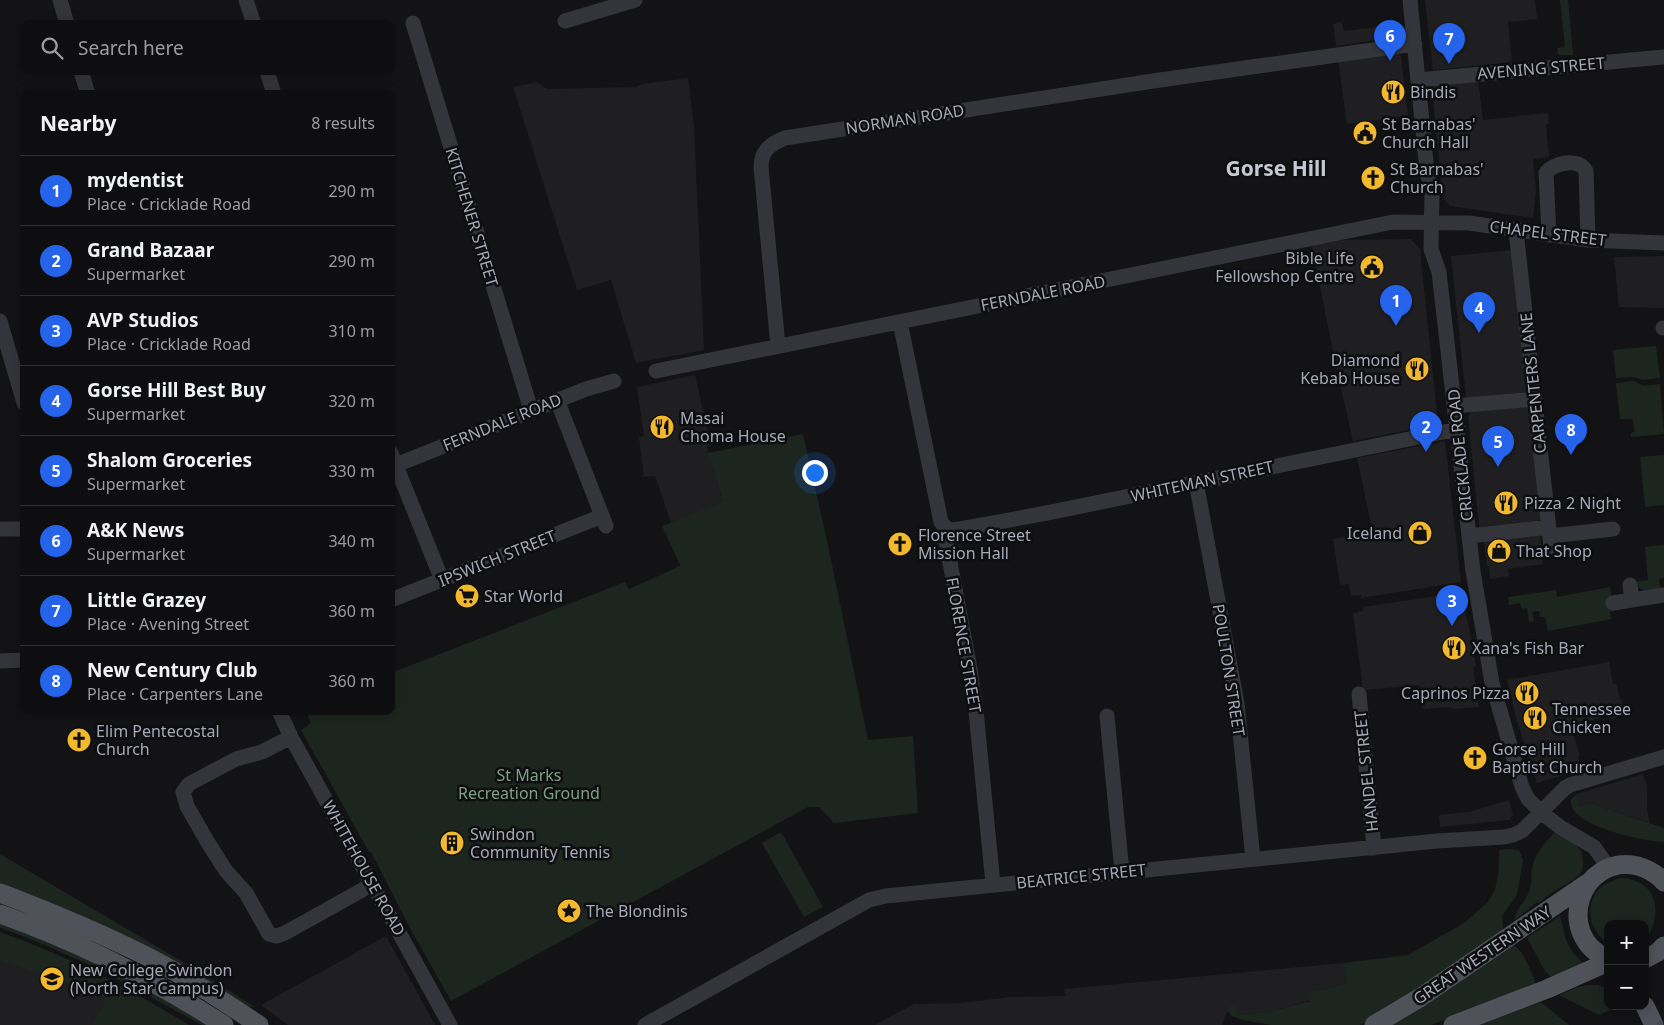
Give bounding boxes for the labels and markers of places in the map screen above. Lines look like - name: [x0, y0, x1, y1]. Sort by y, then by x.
- pin: 6: [1374, 20, 1406, 61]
- pin: 7: [1433, 23, 1465, 64]
- restaurant icon: Bindis: [1380, 79, 1406, 105]
- place label: Bindis: [1410, 81, 1456, 103]
- place label: St Barnabas' Church Hall: [1382, 113, 1476, 153]
- public building icon: St Barnabas' Church Hall: [1352, 120, 1378, 146]
- place label: St Barnabas' Church: [1390, 158, 1484, 198]
- church icon: St Barnabas' Church: [1360, 165, 1386, 191]
- place label: Bible Life Fellowshop Centre: [1215, 247, 1354, 287]
- public building icon: Bible Life Fellowshop Centre: [1359, 254, 1385, 280]
- pin: 1: [1380, 285, 1412, 326]
- pin: 4: [1463, 292, 1495, 333]
- place label: Diamond Kebab House: [1300, 349, 1400, 389]
- restaurant icon: Diamond Kebab House: [1404, 356, 1430, 382]
- place label: Masai Choma House: [680, 407, 786, 447]
- pin: 2: [1410, 411, 1442, 452]
- restaurant icon: Masai Choma House: [649, 414, 675, 440]
- pin: 8: [1555, 414, 1587, 455]
- pin: 5: [1482, 426, 1514, 467]
- restaurant icon: Pizza 2 Night: [1493, 490, 1519, 516]
- place label: Pizza 2 Night: [1524, 492, 1621, 514]
- shop icon: Iceland: [1407, 520, 1433, 546]
- place label: Iceland: [1347, 522, 1402, 544]
- place label: Florence Street Mission Hall: [918, 524, 1031, 564]
- church icon: Florence Street Mission Hall: [887, 531, 913, 557]
- shop icon: That Shop: [1486, 538, 1512, 564]
- place label: That Shop: [1516, 540, 1592, 562]
- supermarket icon: Star World: [454, 583, 480, 609]
- place label: Star World: [484, 585, 563, 607]
- pin: 3: [1436, 585, 1468, 626]
- restaurant icon: Xana's Fish Bar: [1441, 635, 1467, 661]
- place label: Xana's Fish Bar: [1472, 637, 1585, 659]
- restaurant icon: Caprinos Pizza: [1514, 680, 1540, 706]
- place label: Caprinos Pizza: [1401, 682, 1510, 704]
- place label: Tennessee Chicken: [1552, 698, 1631, 738]
- restaurant icon: Tennessee Chicken: [1522, 705, 1548, 731]
- place label: Elim Pentecostal Church: [96, 720, 220, 760]
- church icon: Elim Pentecostal Church: [66, 727, 92, 753]
- place label: Gorse Hill Baptist Church: [1492, 738, 1602, 778]
- church icon: Gorse Hill Baptist Church: [1462, 745, 1488, 771]
- place label: Swindon Community Tennis: [470, 823, 610, 863]
- building icon: Swindon Community Tennis: [439, 830, 465, 856]
- place icon: The Blondinis: [556, 898, 582, 924]
- place label: The Blondinis: [586, 900, 688, 922]
- place label: New College Swindon (North Star Campus): [70, 959, 232, 999]
- school or university icon: New College Swindon (North Star Campus): [39, 966, 65, 992]

